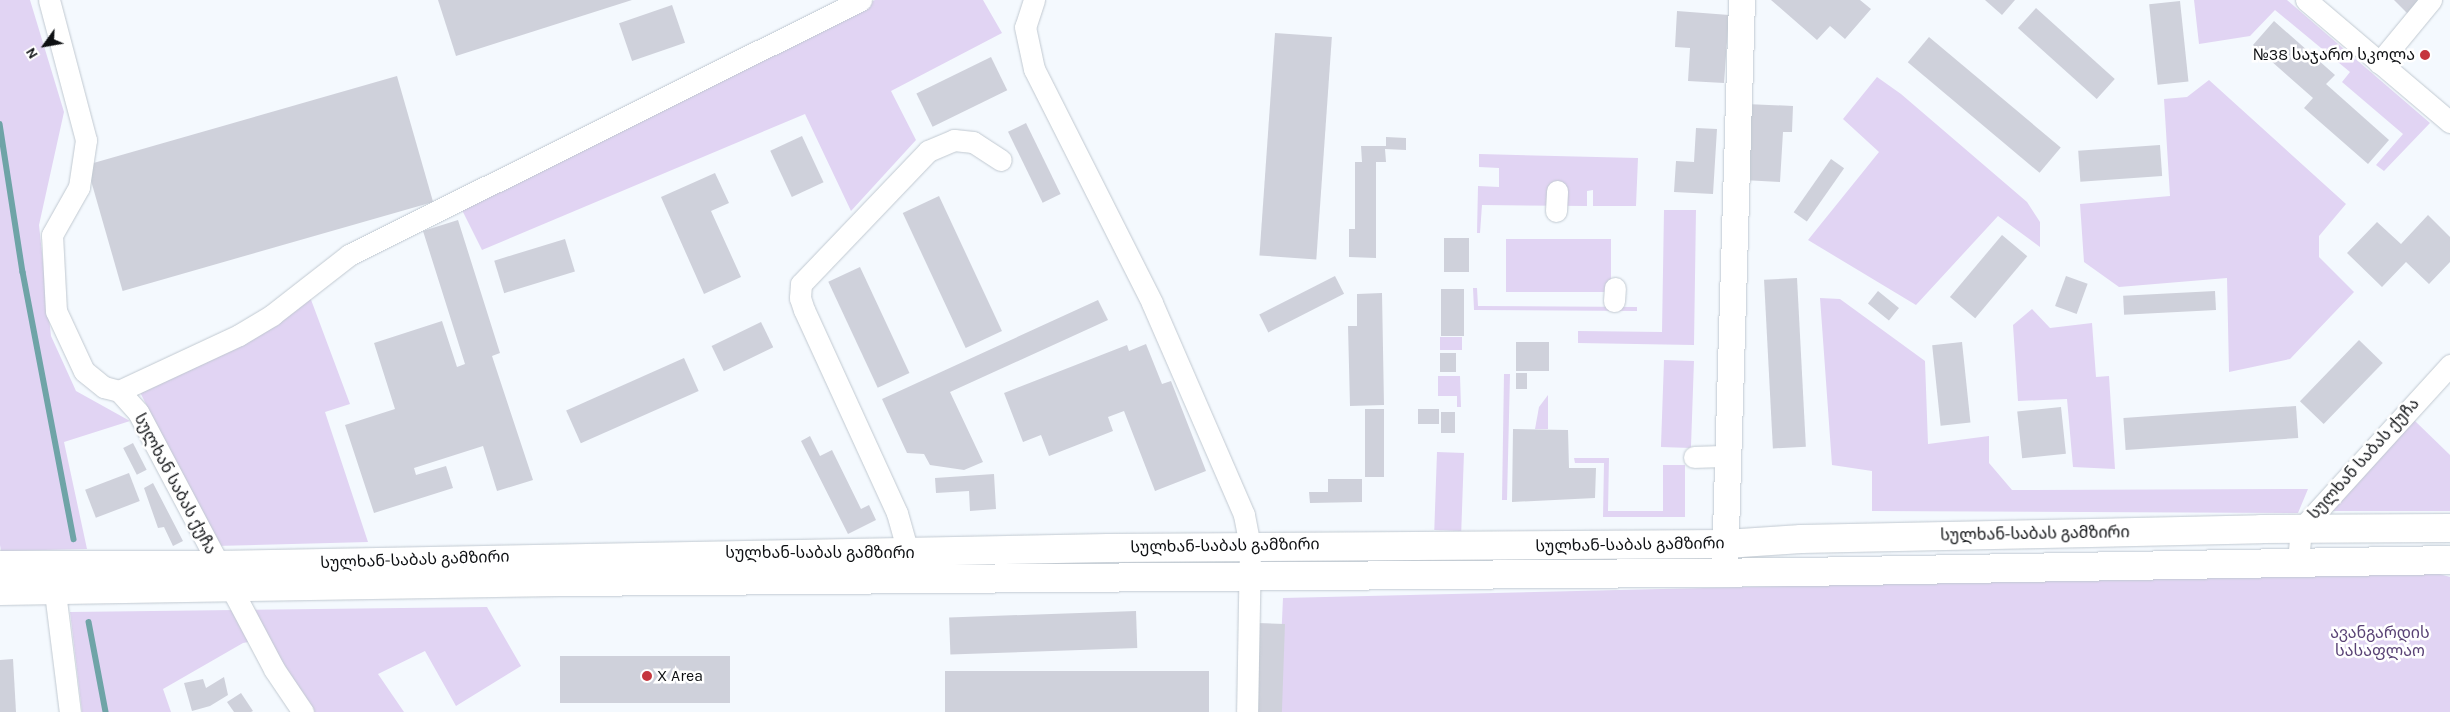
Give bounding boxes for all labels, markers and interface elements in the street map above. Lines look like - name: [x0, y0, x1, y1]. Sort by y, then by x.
- north arrow: [20, 20, 70, 70]
- text: N: [22, 44, 42, 62]
- place label: №38 საჯარო სკოლა: [2252, 45, 2415, 65]
- marker: №38 საჯარო სკოლა: [2419, 49, 2431, 61]
- street label: სულხან საბას ქუჩა: [2305, 395, 2423, 523]
- street label: სულხან საბას ქუჩა: [130, 411, 220, 557]
- street label: სულხან-საბას გამზირი: [1940, 523, 2130, 545]
- street label: სულხან-საბას გამზირი: [1535, 534, 1725, 556]
- street label: სულხან-საბას გამზირი: [1130, 535, 1320, 557]
- street label: სულხან-საბას გამზირი: [725, 543, 915, 563]
- street label: სულხან-საბას გამზირი: [320, 547, 510, 573]
- park label: ავანგარდის სასაფლაო: [2330, 623, 2430, 661]
- place label: X Area: [657, 666, 703, 686]
- marker: X Area: [641, 670, 653, 682]

